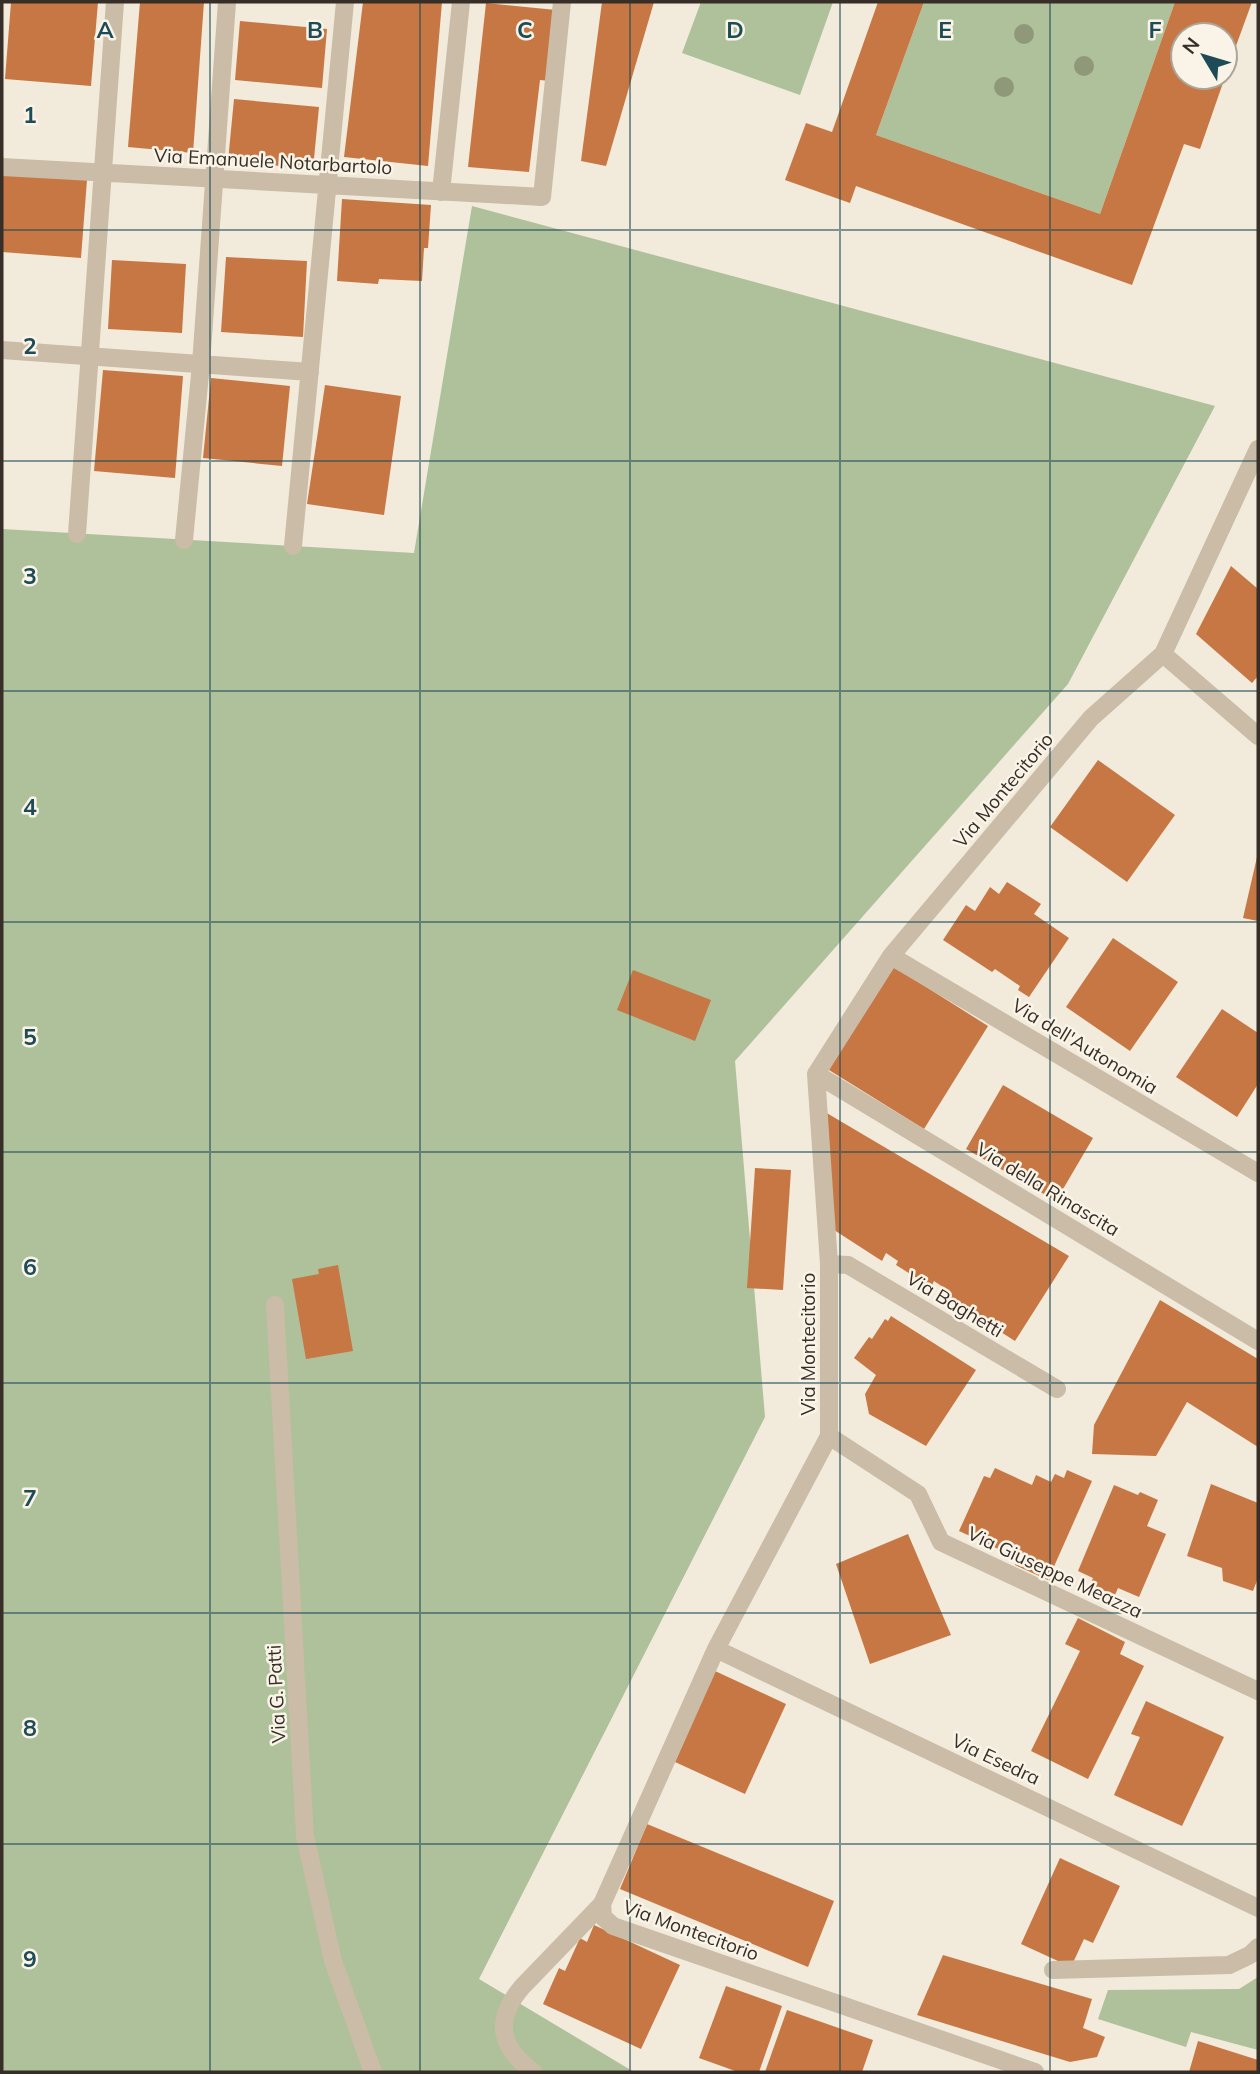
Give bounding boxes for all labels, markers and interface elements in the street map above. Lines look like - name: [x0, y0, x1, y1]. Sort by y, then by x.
- text: A: [96, 15, 114, 44]
- text: B: [307, 15, 323, 44]
- text: C: [517, 15, 533, 44]
- text: D: [726, 15, 744, 44]
- text: E: [938, 15, 952, 44]
- text: F: [1148, 15, 1162, 44]
- north arrow: [1169, 21, 1239, 91]
- text: N: [1177, 32, 1204, 59]
- text: 1: [23, 100, 37, 129]
- street label: Via Emanuele Notarbartolo: [153, 143, 393, 179]
- text: 2: [23, 331, 37, 360]
- text: 3: [23, 561, 37, 590]
- street label: Via Montecitorio: [948, 728, 1058, 852]
- text: 4: [23, 792, 37, 821]
- street label: Via dell'Autonomia: [1008, 993, 1162, 1099]
- text: 5: [23, 1022, 37, 1051]
- street label: Via della Rinascita: [972, 1137, 1124, 1241]
- text: 6: [23, 1252, 37, 1281]
- street label: Via Baghetti: [902, 1266, 1008, 1342]
- street label: Via Montecitorio: [796, 1273, 820, 1415]
- text: 7: [23, 1483, 37, 1512]
- street label: Via Giuseppe Meazza: [964, 1521, 1146, 1623]
- street label: Via G. Patti: [261, 1644, 291, 1744]
- text: 8: [23, 1713, 37, 1742]
- street label: Via Esedra: [948, 1728, 1044, 1790]
- street label: Via Montecitorio: [620, 1894, 762, 1966]
- text: 9: [23, 1944, 37, 1973]

